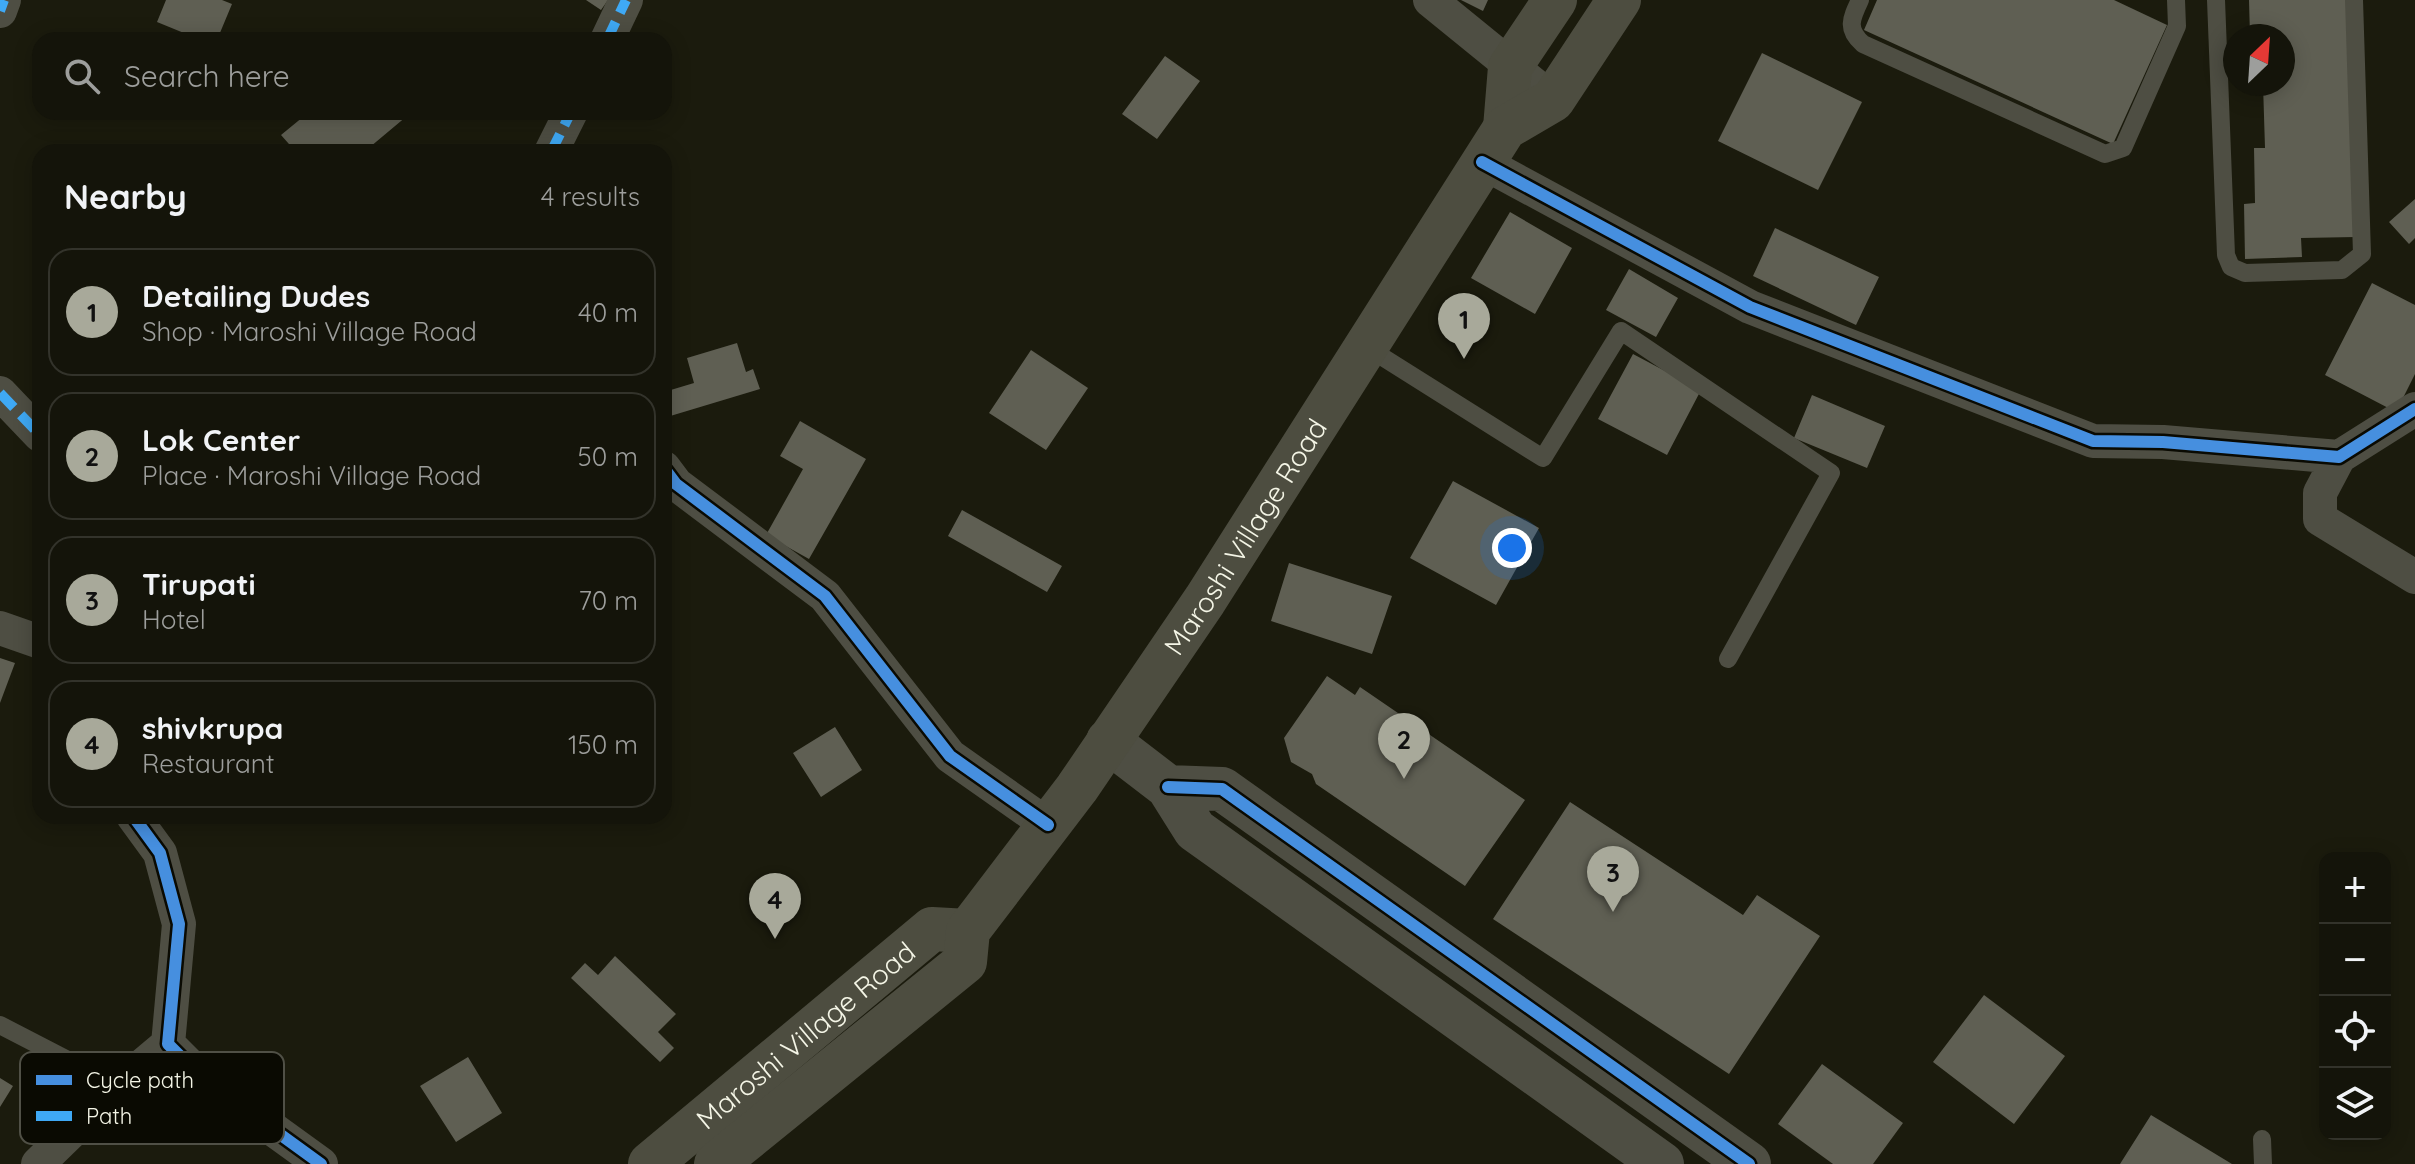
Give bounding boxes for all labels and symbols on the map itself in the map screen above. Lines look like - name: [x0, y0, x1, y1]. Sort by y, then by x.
- north arrow: [2223, 24, 2295, 96]
- pin: 1: [1438, 293, 1490, 359]
- street label: Maroshi Village Road: [1156, 412, 1334, 661]
- your location: [1492, 528, 1532, 568]
- pin: 2: [1378, 713, 1430, 779]
- pin: 3: [1587, 846, 1639, 912]
- pin: 4: [749, 873, 801, 939]
- street label: Maroshi Village Road: [689, 933, 922, 1136]
- legend: [20, 1052, 284, 1144]
- text: Cycle path: [86, 1066, 194, 1094]
- text: Path: [86, 1102, 132, 1130]

